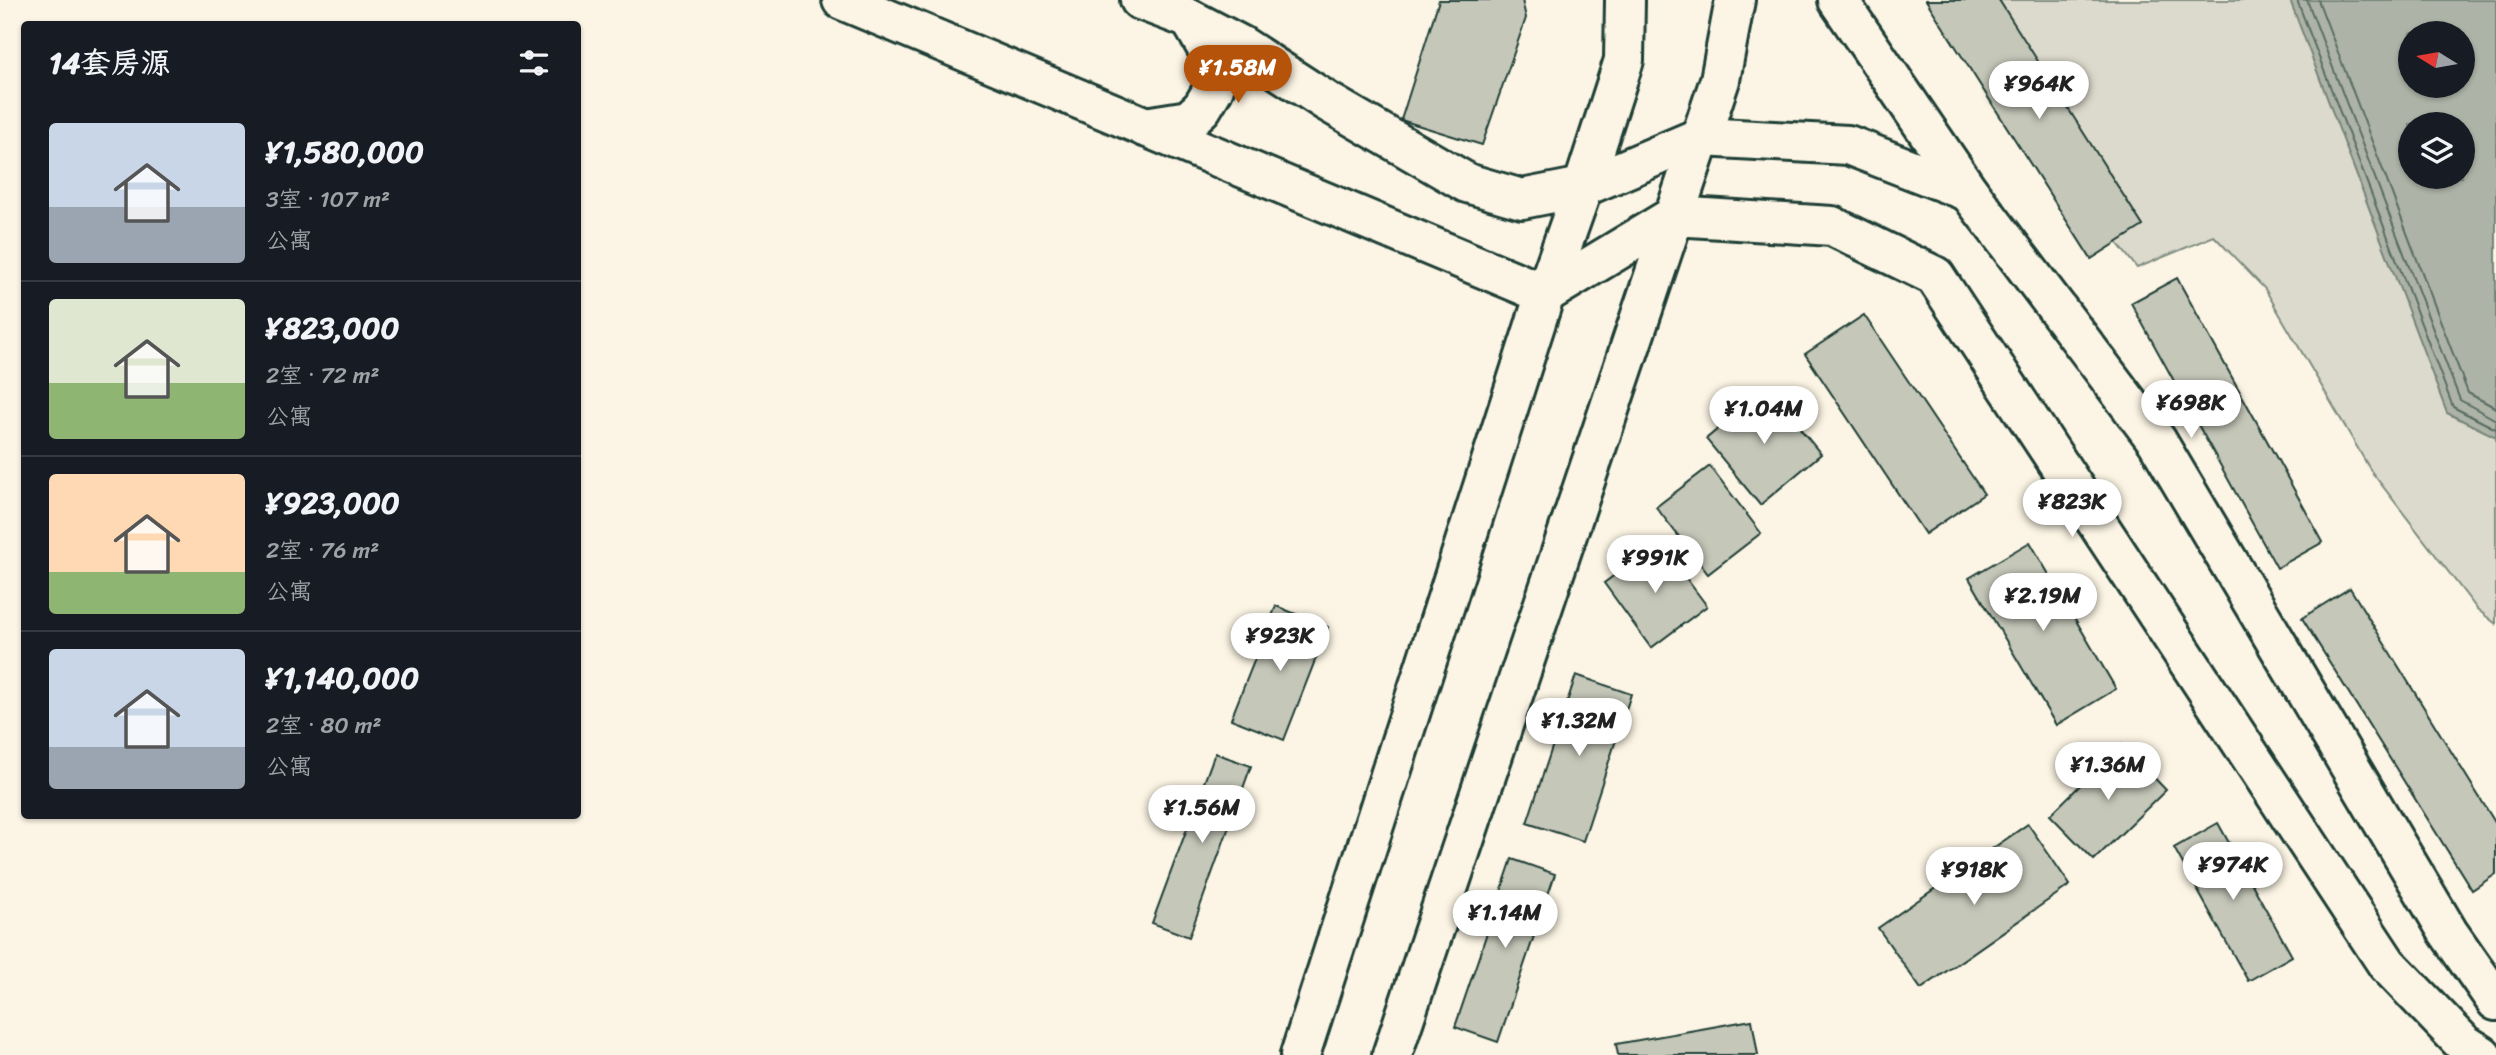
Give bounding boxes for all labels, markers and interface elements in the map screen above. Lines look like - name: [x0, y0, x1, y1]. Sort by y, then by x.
- north arrow: [2398, 21, 2474, 98]
- map controls: [2398, 21, 2475, 189]
- text: 14套房源: [49, 36, 171, 90]
- icon: filters: [515, 44, 553, 82]
- pin: ¥1.58M: [1181, 46, 1295, 105]
- text: ¥1.58M: [1200, 47, 1276, 88]
- pin: ¥964K: [1990, 61, 2088, 121]
- text: ¥964K: [2005, 63, 2073, 104]
- button: layers: [2398, 112, 2475, 189]
- text: ¥1,580,000: [266, 125, 424, 179]
- icon: home: [105, 151, 189, 235]
- text: 3室 · 107 m²: [266, 179, 390, 220]
- text: 公寓: [266, 220, 312, 261]
- text: ¥823,000: [266, 301, 399, 355]
- icon: home: [105, 327, 189, 411]
- text: 2室 · 72 m²: [266, 355, 379, 396]
- pin: ¥698K: [2142, 380, 2240, 440]
- text: ¥698K: [2157, 382, 2225, 423]
- pin: ¥1.04M: [1707, 386, 1821, 446]
- text: ¥1.04M: [1725, 388, 1803, 429]
- text: 公寓: [266, 396, 312, 437]
- text: ¥923,000: [266, 476, 400, 530]
- pin: ¥823K: [2023, 480, 2121, 539]
- text: ¥823K: [2039, 481, 2105, 522]
- icon: home: [105, 502, 189, 586]
- text: 2室 · 76 m²: [266, 530, 379, 571]
- pin: ¥991K: [1606, 536, 1704, 595]
- text: ¥991K: [1623, 537, 1687, 578]
- text: 公寓: [266, 571, 312, 612]
- pin: ¥2.19M: [1986, 574, 2100, 633]
- text: ¥2.19M: [2005, 575, 2081, 616]
- pin: ¥923K: [1231, 614, 1329, 673]
- text: ¥923K: [1247, 615, 1313, 656]
- text: ¥1,140,000: [266, 651, 419, 705]
- icon: home: [105, 677, 189, 761]
- pin: ¥1.32M: [1522, 698, 1636, 758]
- text: ¥1.32M: [1542, 700, 1616, 741]
- text: 2室 · 80 m²: [266, 705, 381, 746]
- pin: ¥1.36M: [2051, 742, 2165, 802]
- text: ¥1.36M: [2071, 744, 2145, 785]
- text: 公寓: [266, 746, 312, 787]
- pin: ¥1.56M: [1145, 786, 1259, 845]
- text: ¥1.56M: [1164, 787, 1240, 828]
- pin: ¥974K: [2184, 842, 2282, 902]
- text: ¥974K: [2199, 844, 2267, 885]
- pin: ¥918K: [1925, 848, 2023, 907]
- text: ¥918K: [1942, 849, 2006, 890]
- pin: ¥1.14M: [1448, 890, 1562, 950]
- text: ¥1.14M: [1469, 892, 1541, 933]

